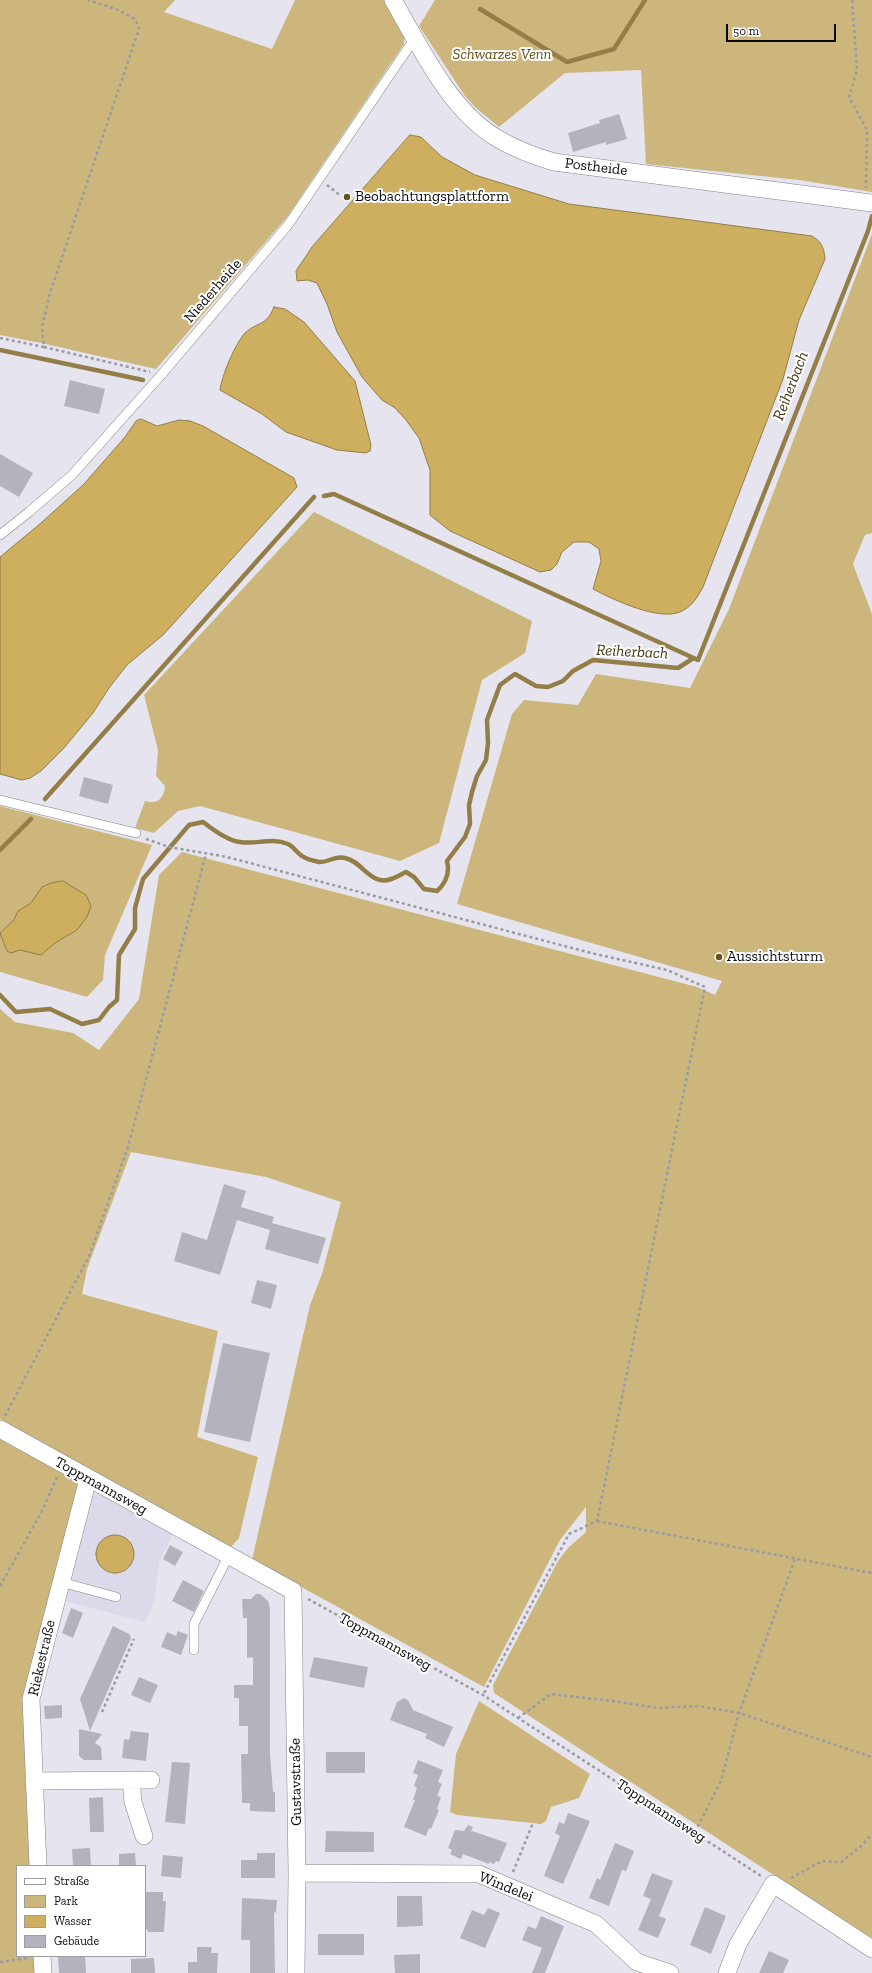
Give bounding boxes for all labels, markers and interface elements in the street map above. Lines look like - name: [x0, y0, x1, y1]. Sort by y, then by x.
- scale bar: [728, 16, 838, 42]
- text: 50 m: [733, 24, 759, 38]
- park label: Schwarzes Venn: [453, 46, 551, 64]
- street label: Postheide: [564, 154, 628, 180]
- place label: Beobachtungsplattform: [355, 188, 509, 206]
- marker: Beobachtungsplattform: [342, 192, 352, 202]
- street label: Niederheide: [180, 255, 246, 327]
- water label: Reiherbach: [769, 349, 813, 423]
- water label: Reiherbach: [595, 641, 669, 663]
- place label: Aussichtsturm: [727, 948, 823, 966]
- marker: Aussichtsturm: [714, 952, 724, 962]
- street label: Toppmannsweg: [52, 1453, 150, 1519]
- street label: Toppmannsweg: [336, 1609, 434, 1675]
- street label: Riekestraße: [25, 1618, 59, 1698]
- street label: Gustavstraße: [286, 1738, 306, 1826]
- street label: Toppmannsweg: [613, 1775, 709, 1847]
- legend: [16, 1865, 146, 1957]
- street label: Windelei: [476, 1868, 536, 1906]
- text: Straße: [54, 1874, 89, 1888]
- text: Park: [54, 1894, 78, 1908]
- text: Wasser: [54, 1914, 92, 1928]
- text: Gebäude: [54, 1934, 99, 1948]

